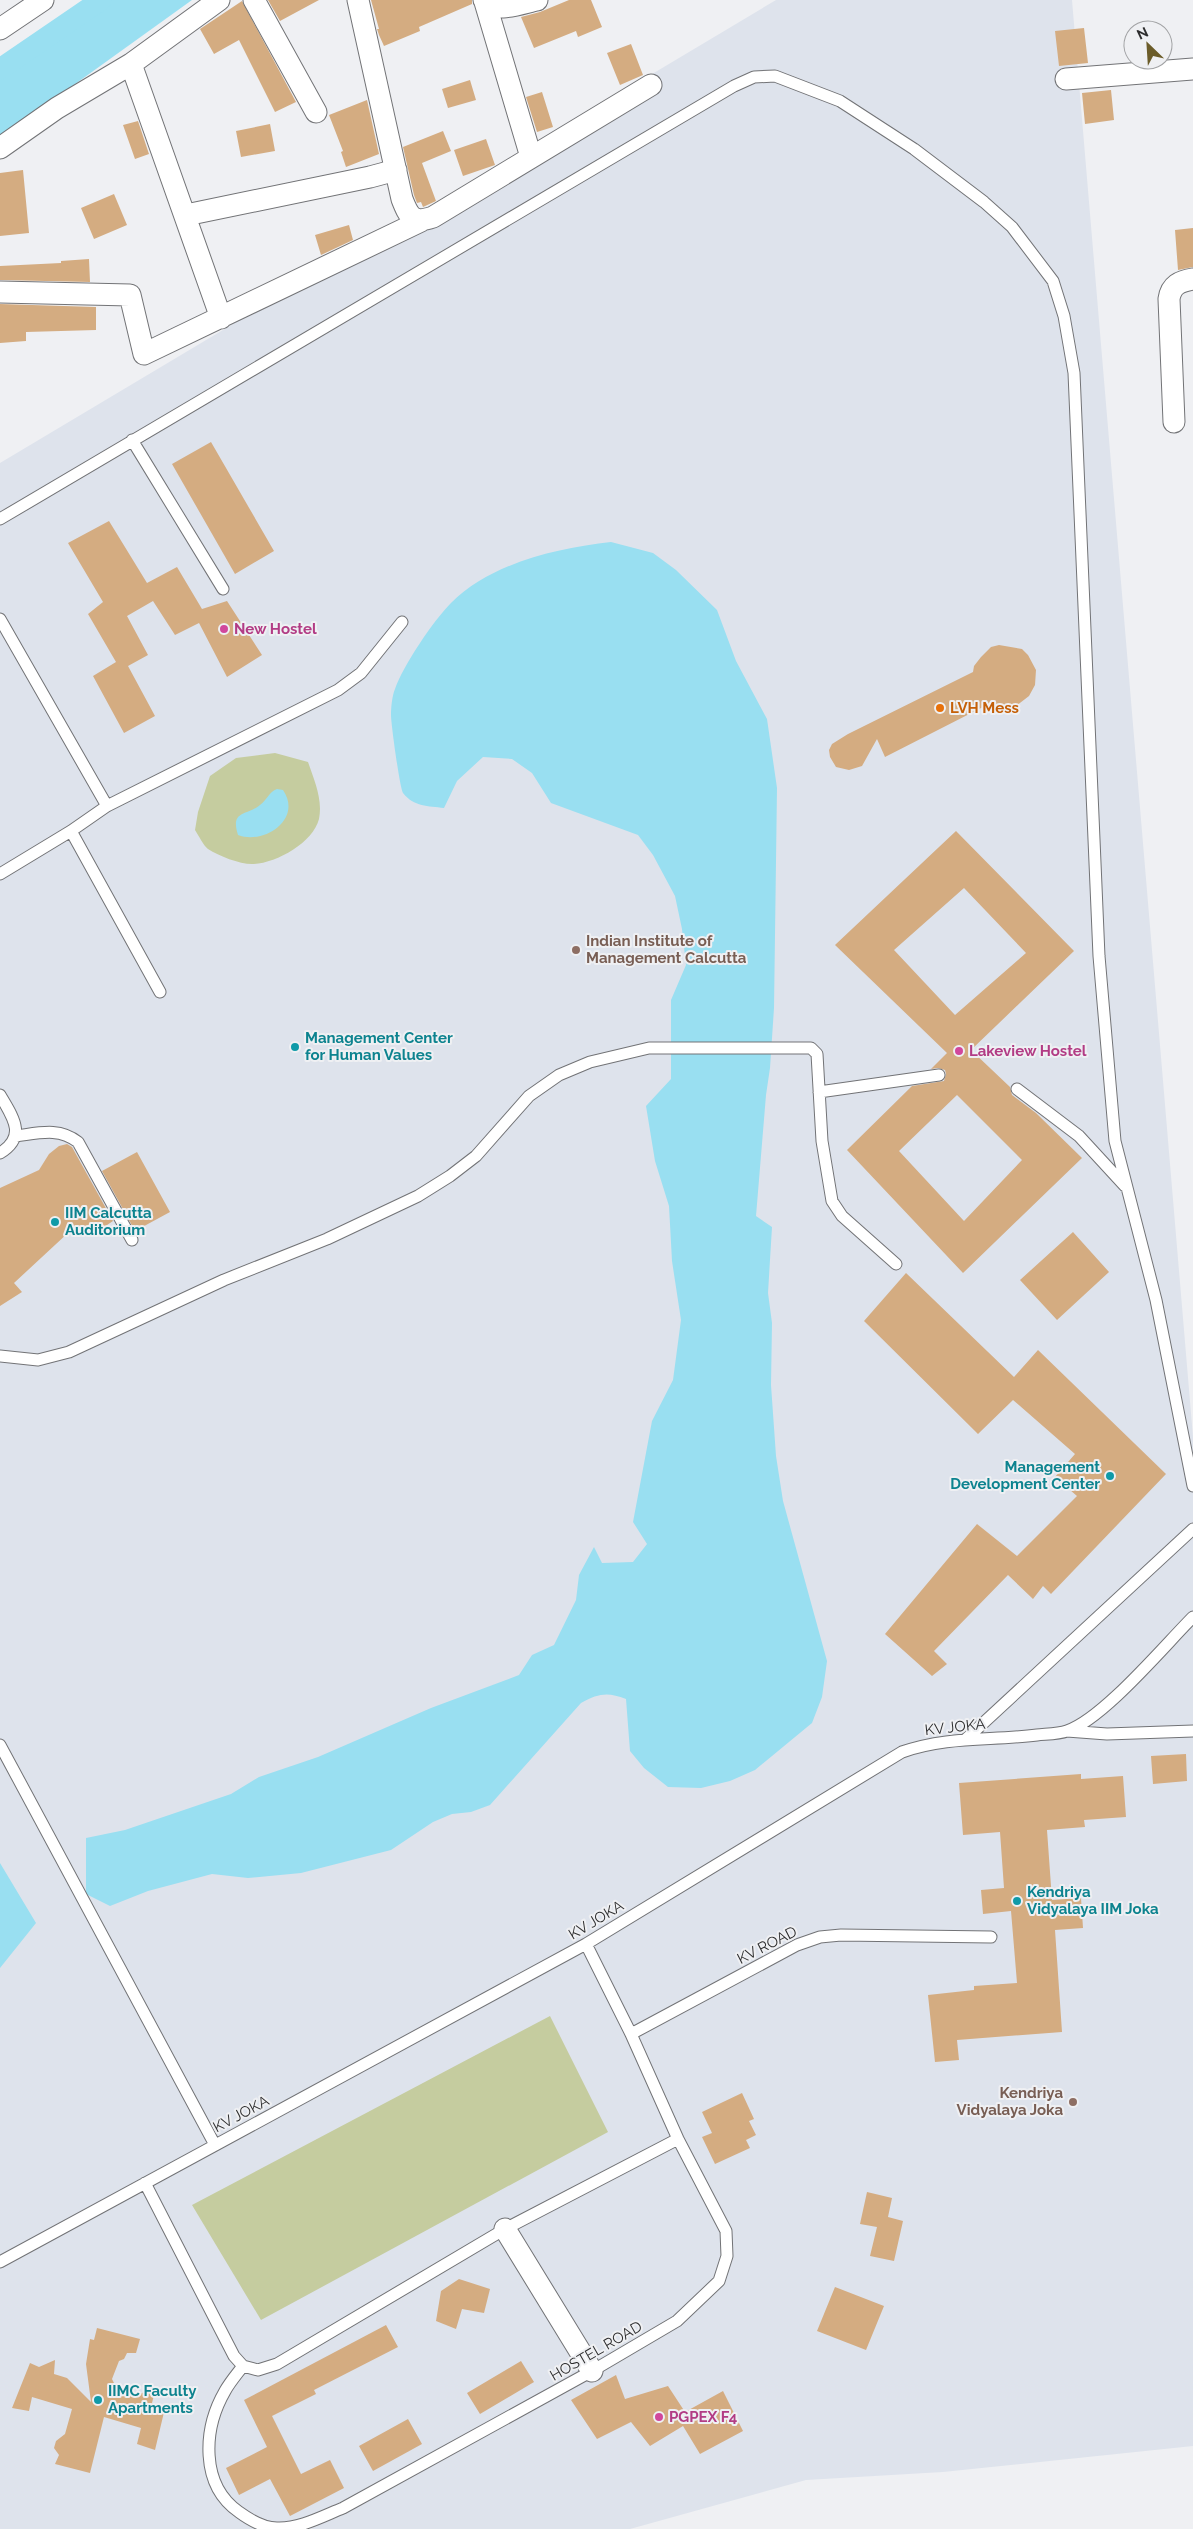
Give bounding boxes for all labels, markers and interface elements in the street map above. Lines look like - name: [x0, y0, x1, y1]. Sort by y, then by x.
- north arrow: [1123, 20, 1173, 70]
- text: N: [1134, 24, 1151, 43]
- place label: New Hostel: [234, 620, 317, 638]
- marker: New Hostel: [218, 623, 230, 635]
- place label: LVH Mess: [950, 699, 1019, 717]
- marker: LVH Mess: [934, 702, 946, 714]
- place label: Indian Institute of Management Calcutta: [586, 932, 747, 967]
- marker: Indian Institute of Management Calcutta: [570, 944, 582, 956]
- place label: Management Center for Human Values: [305, 1029, 453, 1064]
- marker: Management Center for Human Values: [289, 1041, 301, 1053]
- place label: Lakeview Hostel: [969, 1042, 1087, 1060]
- marker: Lakeview Hostel: [953, 1045, 965, 1057]
- place label: IIM Calcutta Auditorium: [65, 1204, 152, 1239]
- marker: IIM Calcutta Auditorium: [49, 1216, 61, 1228]
- place label: Management Development Center: [950, 1458, 1100, 1493]
- marker: Management Development Center: [1104, 1470, 1116, 1482]
- street label: KV JOKA: [924, 1715, 986, 1739]
- place label: Kendriya Vidyalaya IIM Joka: [1027, 1883, 1159, 1918]
- marker: Kendriya Vidyalaya IIM Joka: [1011, 1895, 1023, 1907]
- street label: KV JOKA: [565, 1897, 627, 1943]
- street label: KV ROAD: [734, 1922, 800, 1968]
- place label: Kendriya Vidyalaya Joka: [957, 2084, 1063, 2119]
- street label: KV JOKA: [210, 2092, 272, 2136]
- marker: Kendriya Vidyalaya Joka: [1067, 2096, 1079, 2108]
- street label: HOSTEL ROAD: [547, 2317, 645, 2385]
- place label: IIMC Faculty Apartments: [108, 2382, 197, 2417]
- marker: IIMC Faculty Apartments: [92, 2394, 104, 2406]
- place label: PGPEX F4: [669, 2408, 738, 2426]
- marker: PGPEX F4: [653, 2411, 665, 2423]

